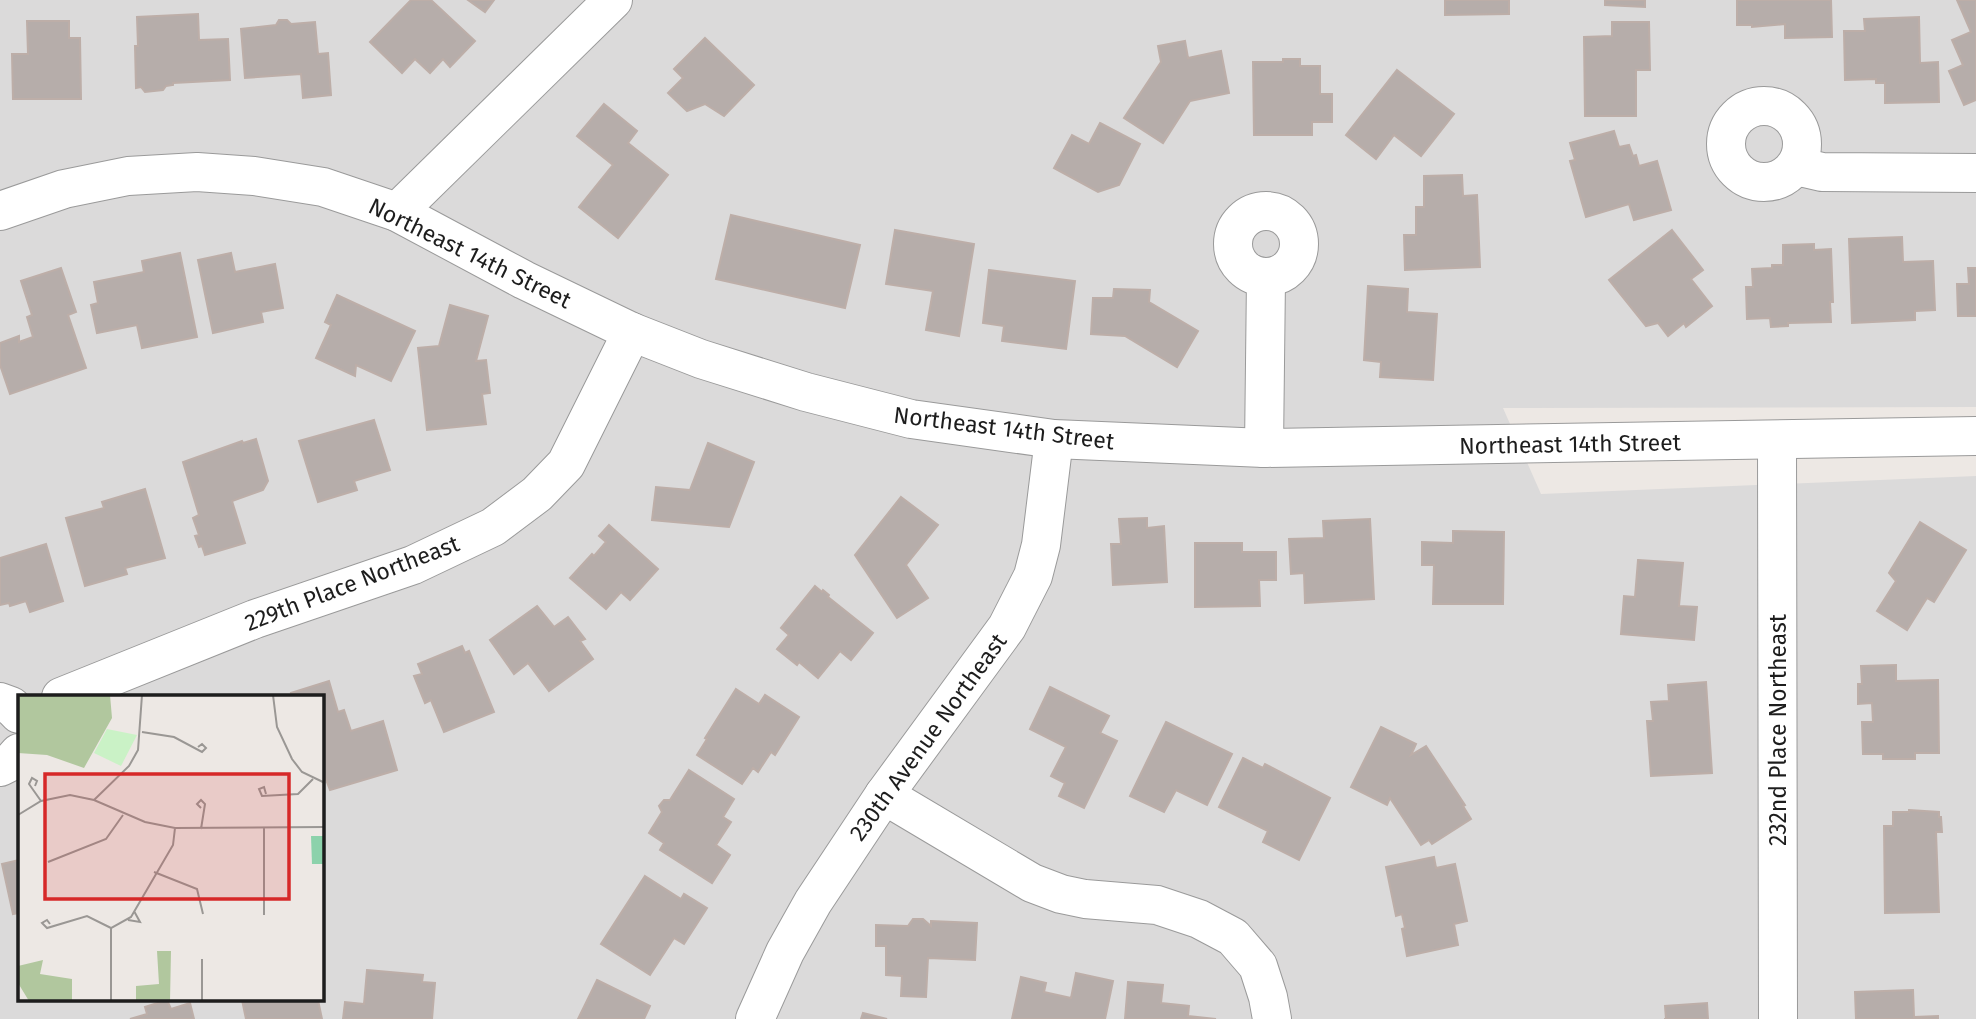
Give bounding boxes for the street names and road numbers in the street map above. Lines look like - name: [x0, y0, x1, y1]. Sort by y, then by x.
- street label: Northeast 14th Street: [364, 192, 577, 315]
- street label: Northeast 14th Street: [892, 401, 1117, 456]
- street label: Northeast 14th Street: [1459, 428, 1682, 460]
- street label: 229th Place Northeast: [241, 529, 464, 637]
- street label: 232nd Place Northeast: [1764, 613, 1792, 846]
- street label: 230th Avenue Northeast: [843, 627, 1013, 846]

